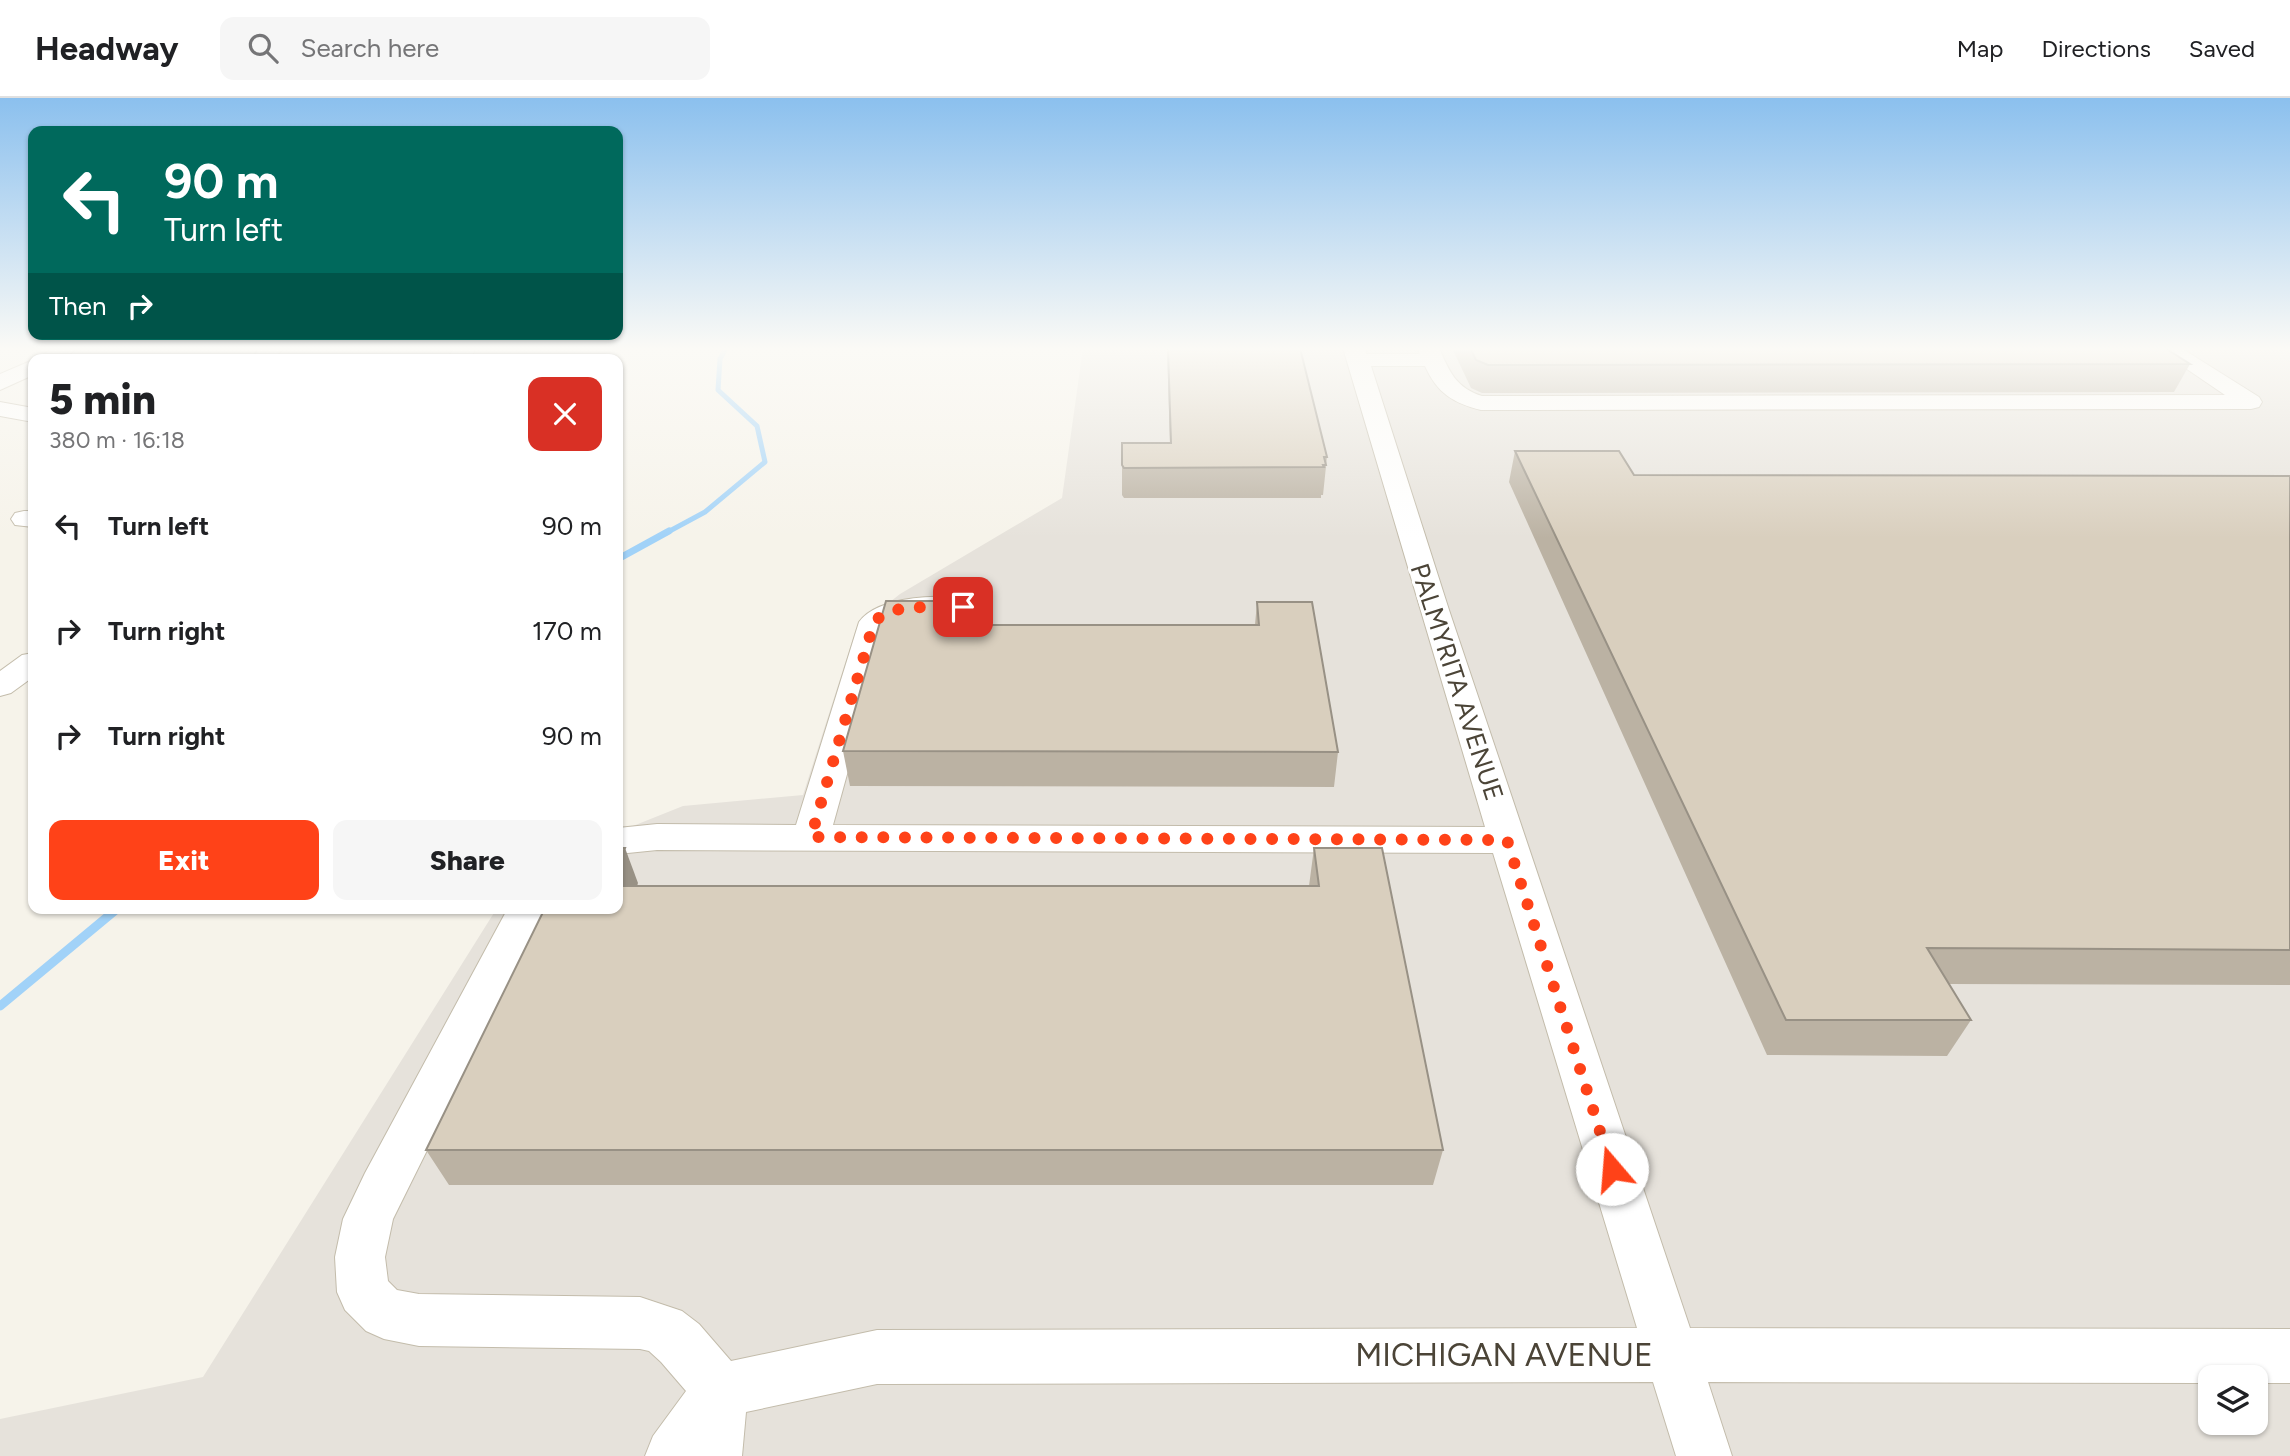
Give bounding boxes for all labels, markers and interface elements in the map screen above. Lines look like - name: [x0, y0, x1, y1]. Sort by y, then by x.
- search box: [220, 17, 710, 80]
- text: Headway: [35, 29, 178, 68]
- icon: search: [244, 29, 282, 67]
- text: Search here: [300, 32, 439, 64]
- text: Map: [1957, 34, 2003, 63]
- text: Directions: [2041, 34, 2151, 63]
- text: Saved: [2189, 34, 2255, 63]
- text: 90 m: [164, 151, 279, 210]
- icon: left: [49, 154, 140, 245]
- text: Turn left: [164, 211, 283, 249]
- icon: right: [121, 287, 159, 325]
- text: Then: [49, 290, 107, 322]
- text: 5 min: [49, 374, 156, 425]
- button: close: [528, 377, 602, 451]
- text: 380 m · 16:18: [49, 426, 185, 454]
- icon: left: [49, 507, 87, 545]
- text: Turn left: [108, 510, 209, 542]
- text: 90 m: [542, 510, 602, 542]
- street label: PALMYRITA AVENUE: [1404, 559, 1510, 805]
- pin: [933, 577, 993, 637]
- icon: arrive: [944, 588, 982, 626]
- icon: right: [49, 612, 87, 650]
- text: Turn right: [108, 615, 225, 647]
- text: 170 m: [532, 615, 602, 647]
- icon: right: [49, 717, 87, 755]
- text: Turn right: [108, 720, 225, 752]
- text: 90 m: [542, 720, 602, 752]
- button: Exit: [49, 820, 319, 900]
- button: Share: [333, 820, 602, 900]
- position arrow: [1575, 1132, 1649, 1206]
- street label: MICHIGAN AVENUE: [1355, 1336, 1653, 1374]
- map controls: [2198, 1365, 2268, 1435]
- button: layers: [2198, 1365, 2268, 1435]

